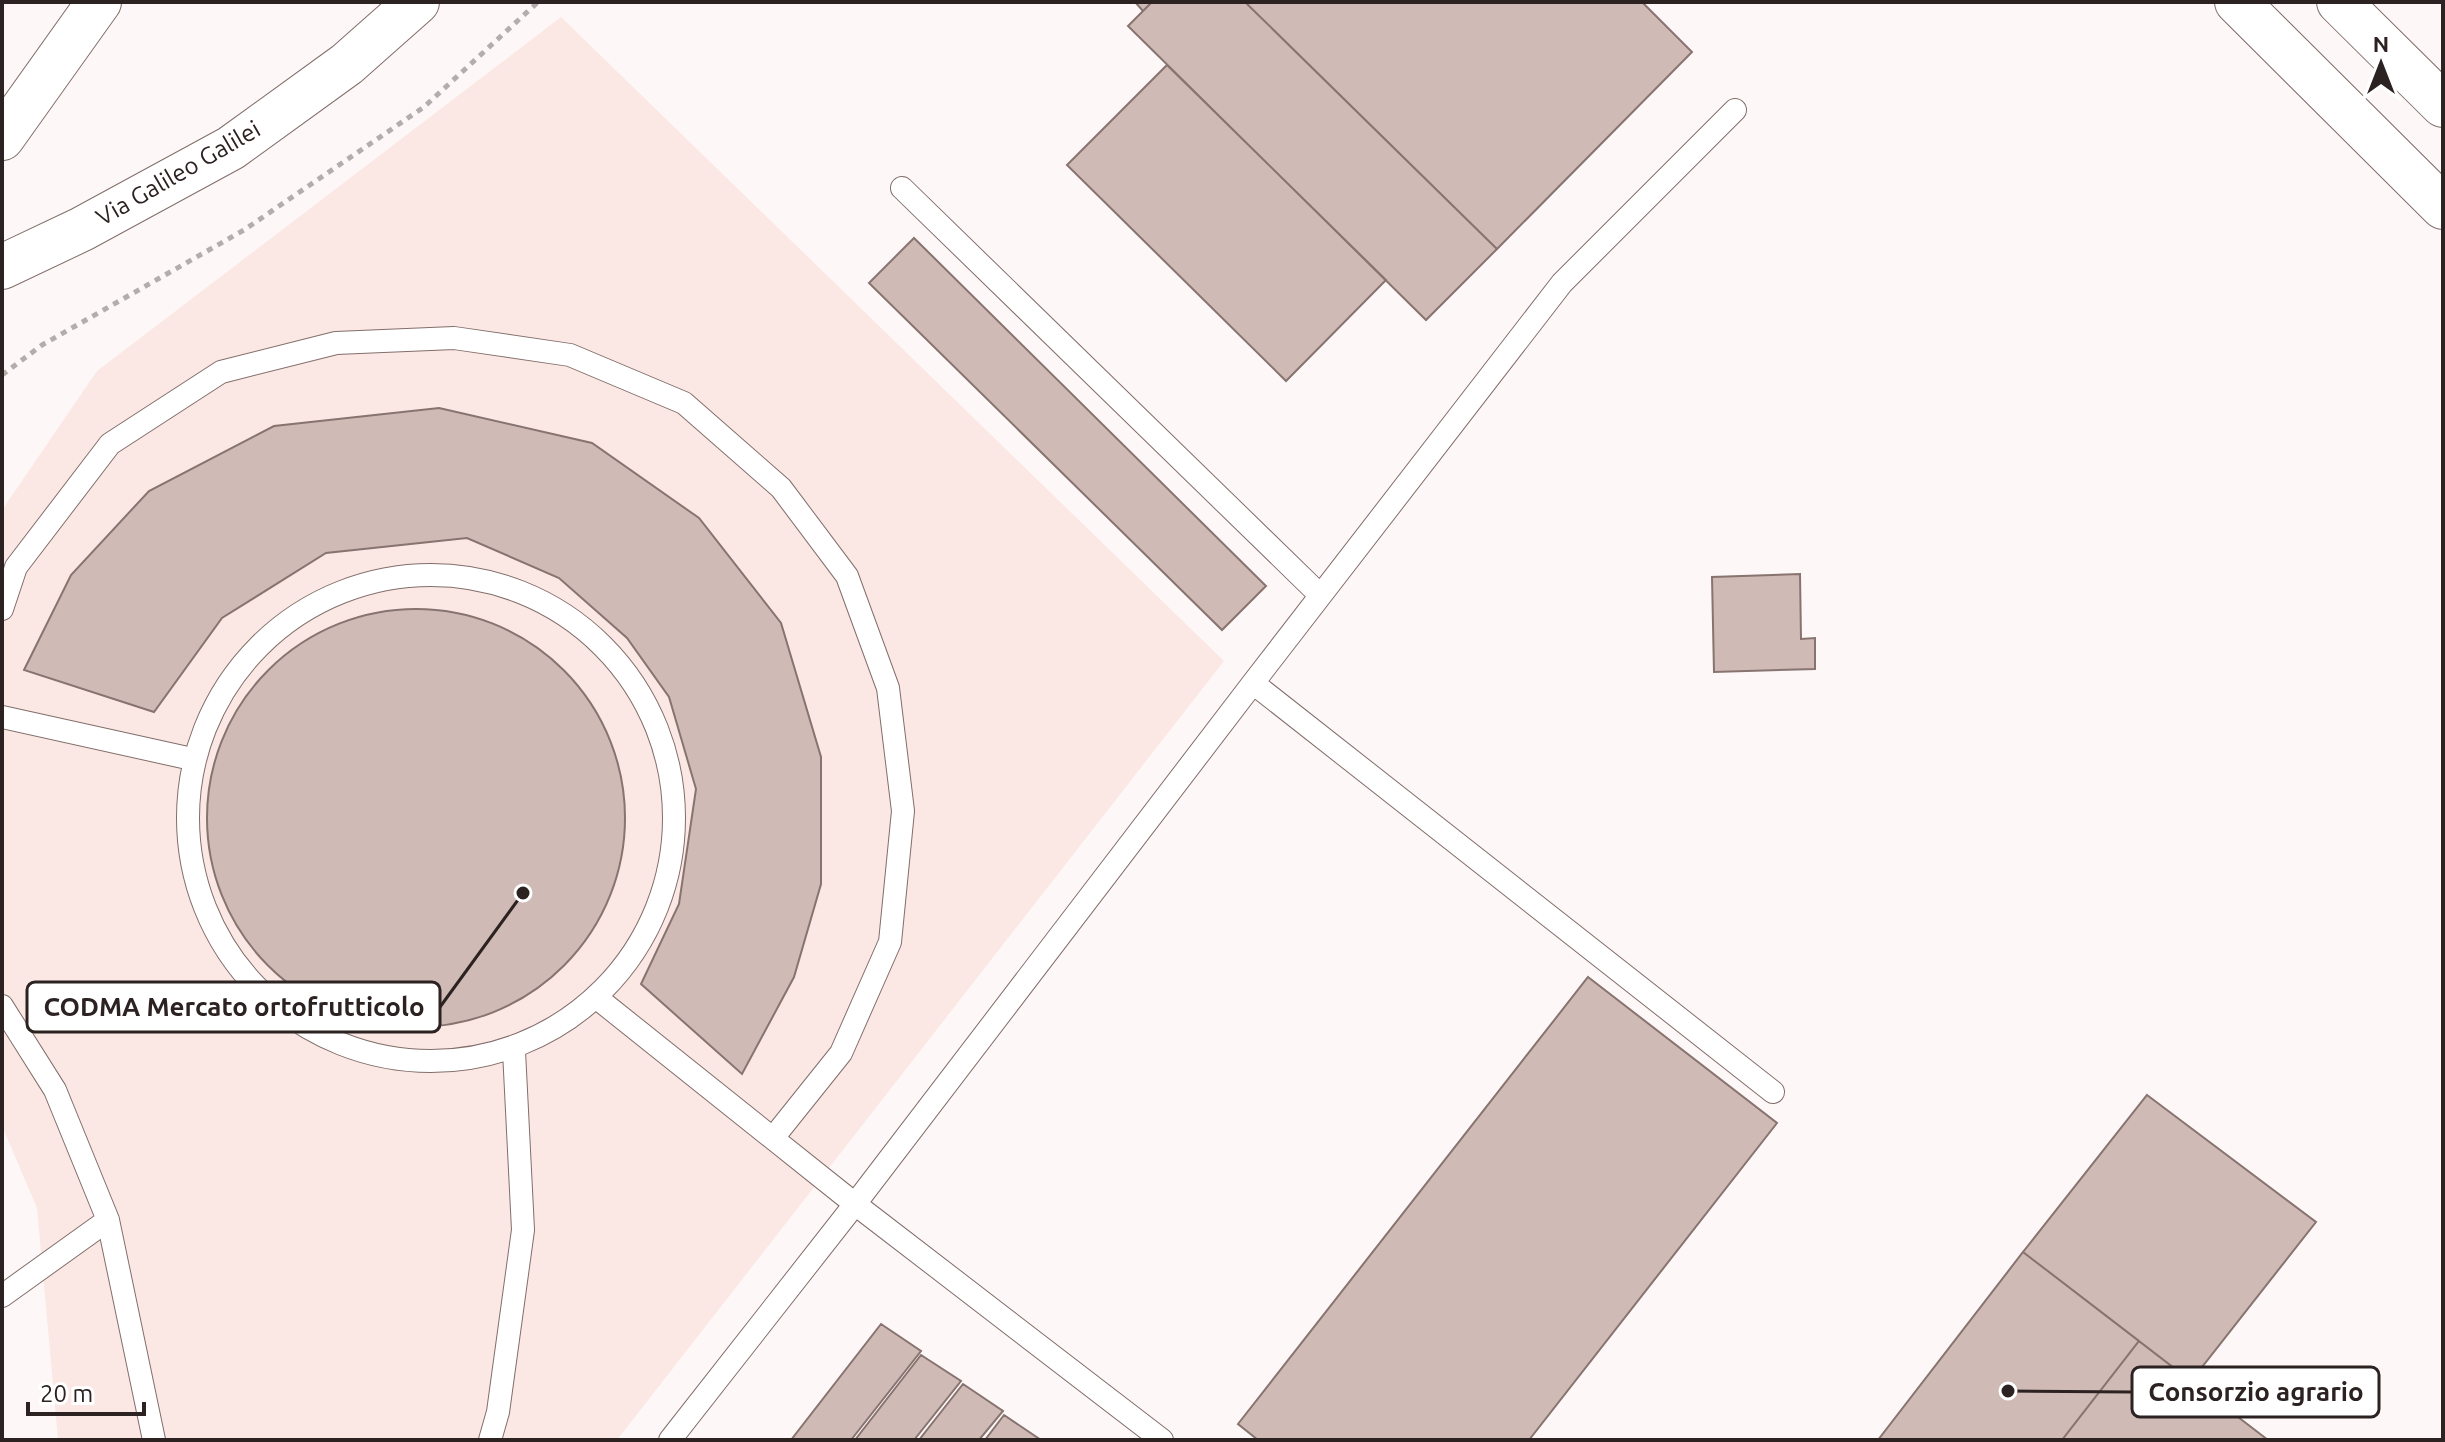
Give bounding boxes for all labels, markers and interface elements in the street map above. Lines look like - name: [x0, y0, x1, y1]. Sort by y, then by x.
- north arrow: [2341, 24, 2421, 104]
- text: N: [2373, 31, 2389, 56]
- street label: Via Galileo Galilei: [91, 115, 265, 231]
- callout: CODMA Mercato ortofrutticolo: [27, 982, 440, 1032]
- text: CODMA Mercato ortofrutticolo: [43, 992, 425, 1021]
- scale bar: [28, 1366, 144, 1416]
- callout: Consorzio agrario: [2132, 1367, 2379, 1417]
- text: Consorzio agrario: [2148, 1377, 2364, 1406]
- text: 20 m: [40, 1380, 93, 1407]

